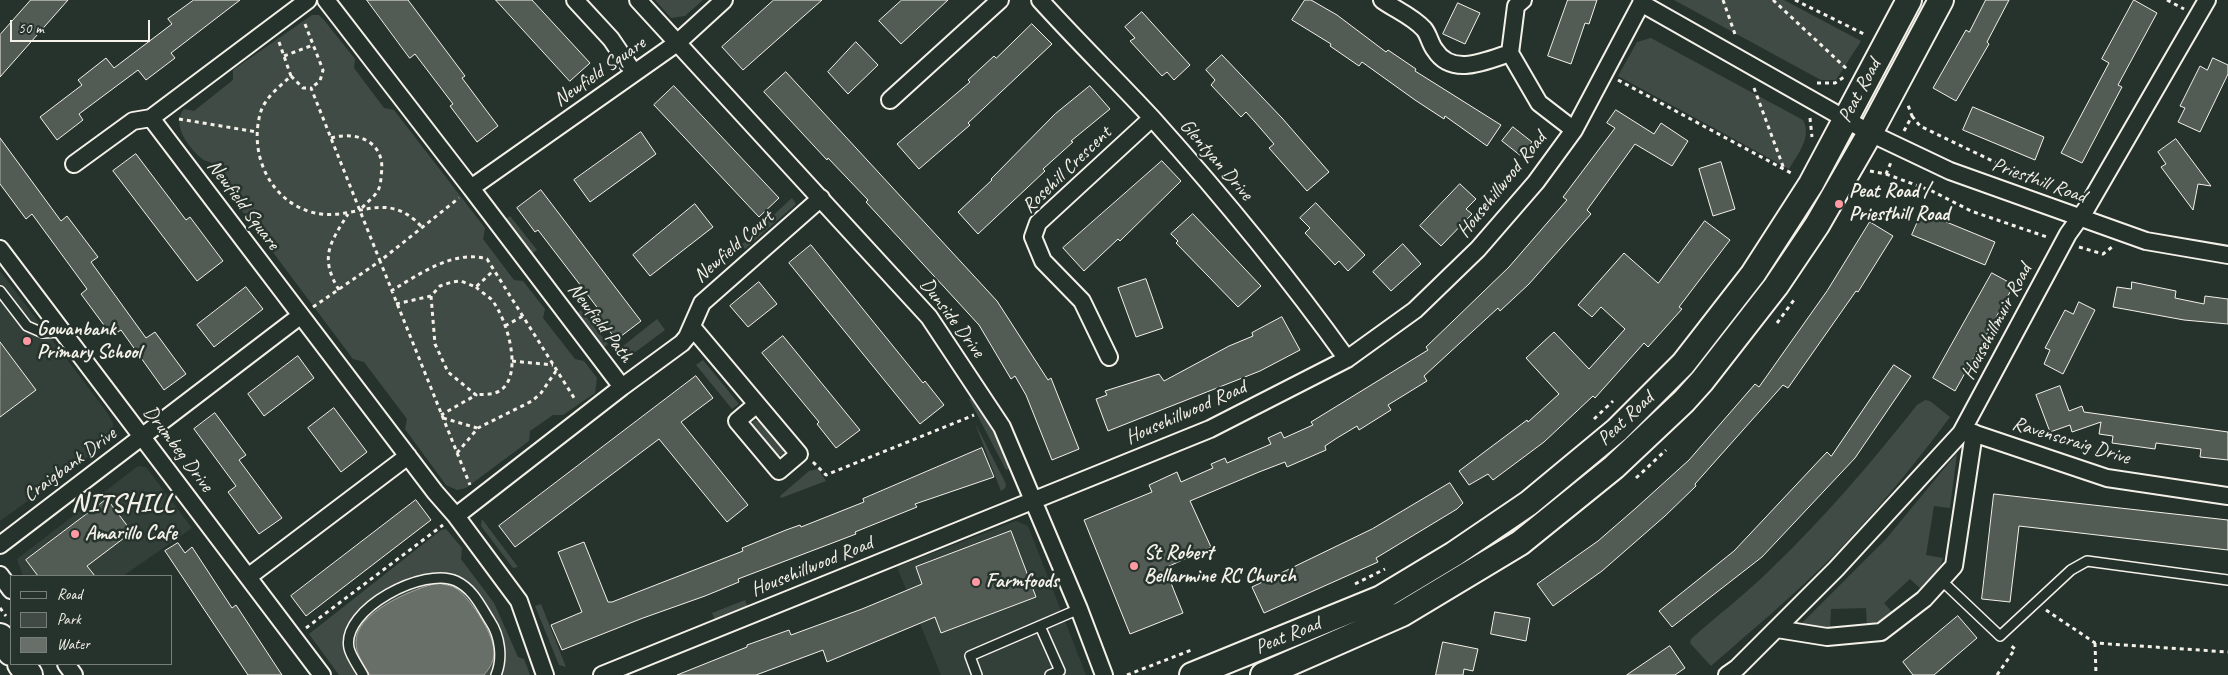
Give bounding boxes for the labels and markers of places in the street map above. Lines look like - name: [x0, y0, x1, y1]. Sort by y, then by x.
- place label: Peat Road / Priesthill Road: [1849, 180, 1949, 227]
- marker: Peat Road / Priesthill Road: [1833, 198, 1845, 210]
- place label: Gowanbank Primary School: [37, 318, 141, 365]
- marker: Gowanbank Primary School: [21, 335, 33, 347]
- place label: Amarillo Cafe: [85, 522, 177, 546]
- marker: Amarillo Cafe: [69, 528, 81, 540]
- place label: St Robert Bellarmine RC Church: [1144, 542, 1296, 589]
- marker: St Robert Bellarmine RC Church: [1128, 560, 1140, 572]
- place label: Farmfoods: [986, 570, 1059, 594]
- marker: Farmfoods: [970, 576, 982, 588]

